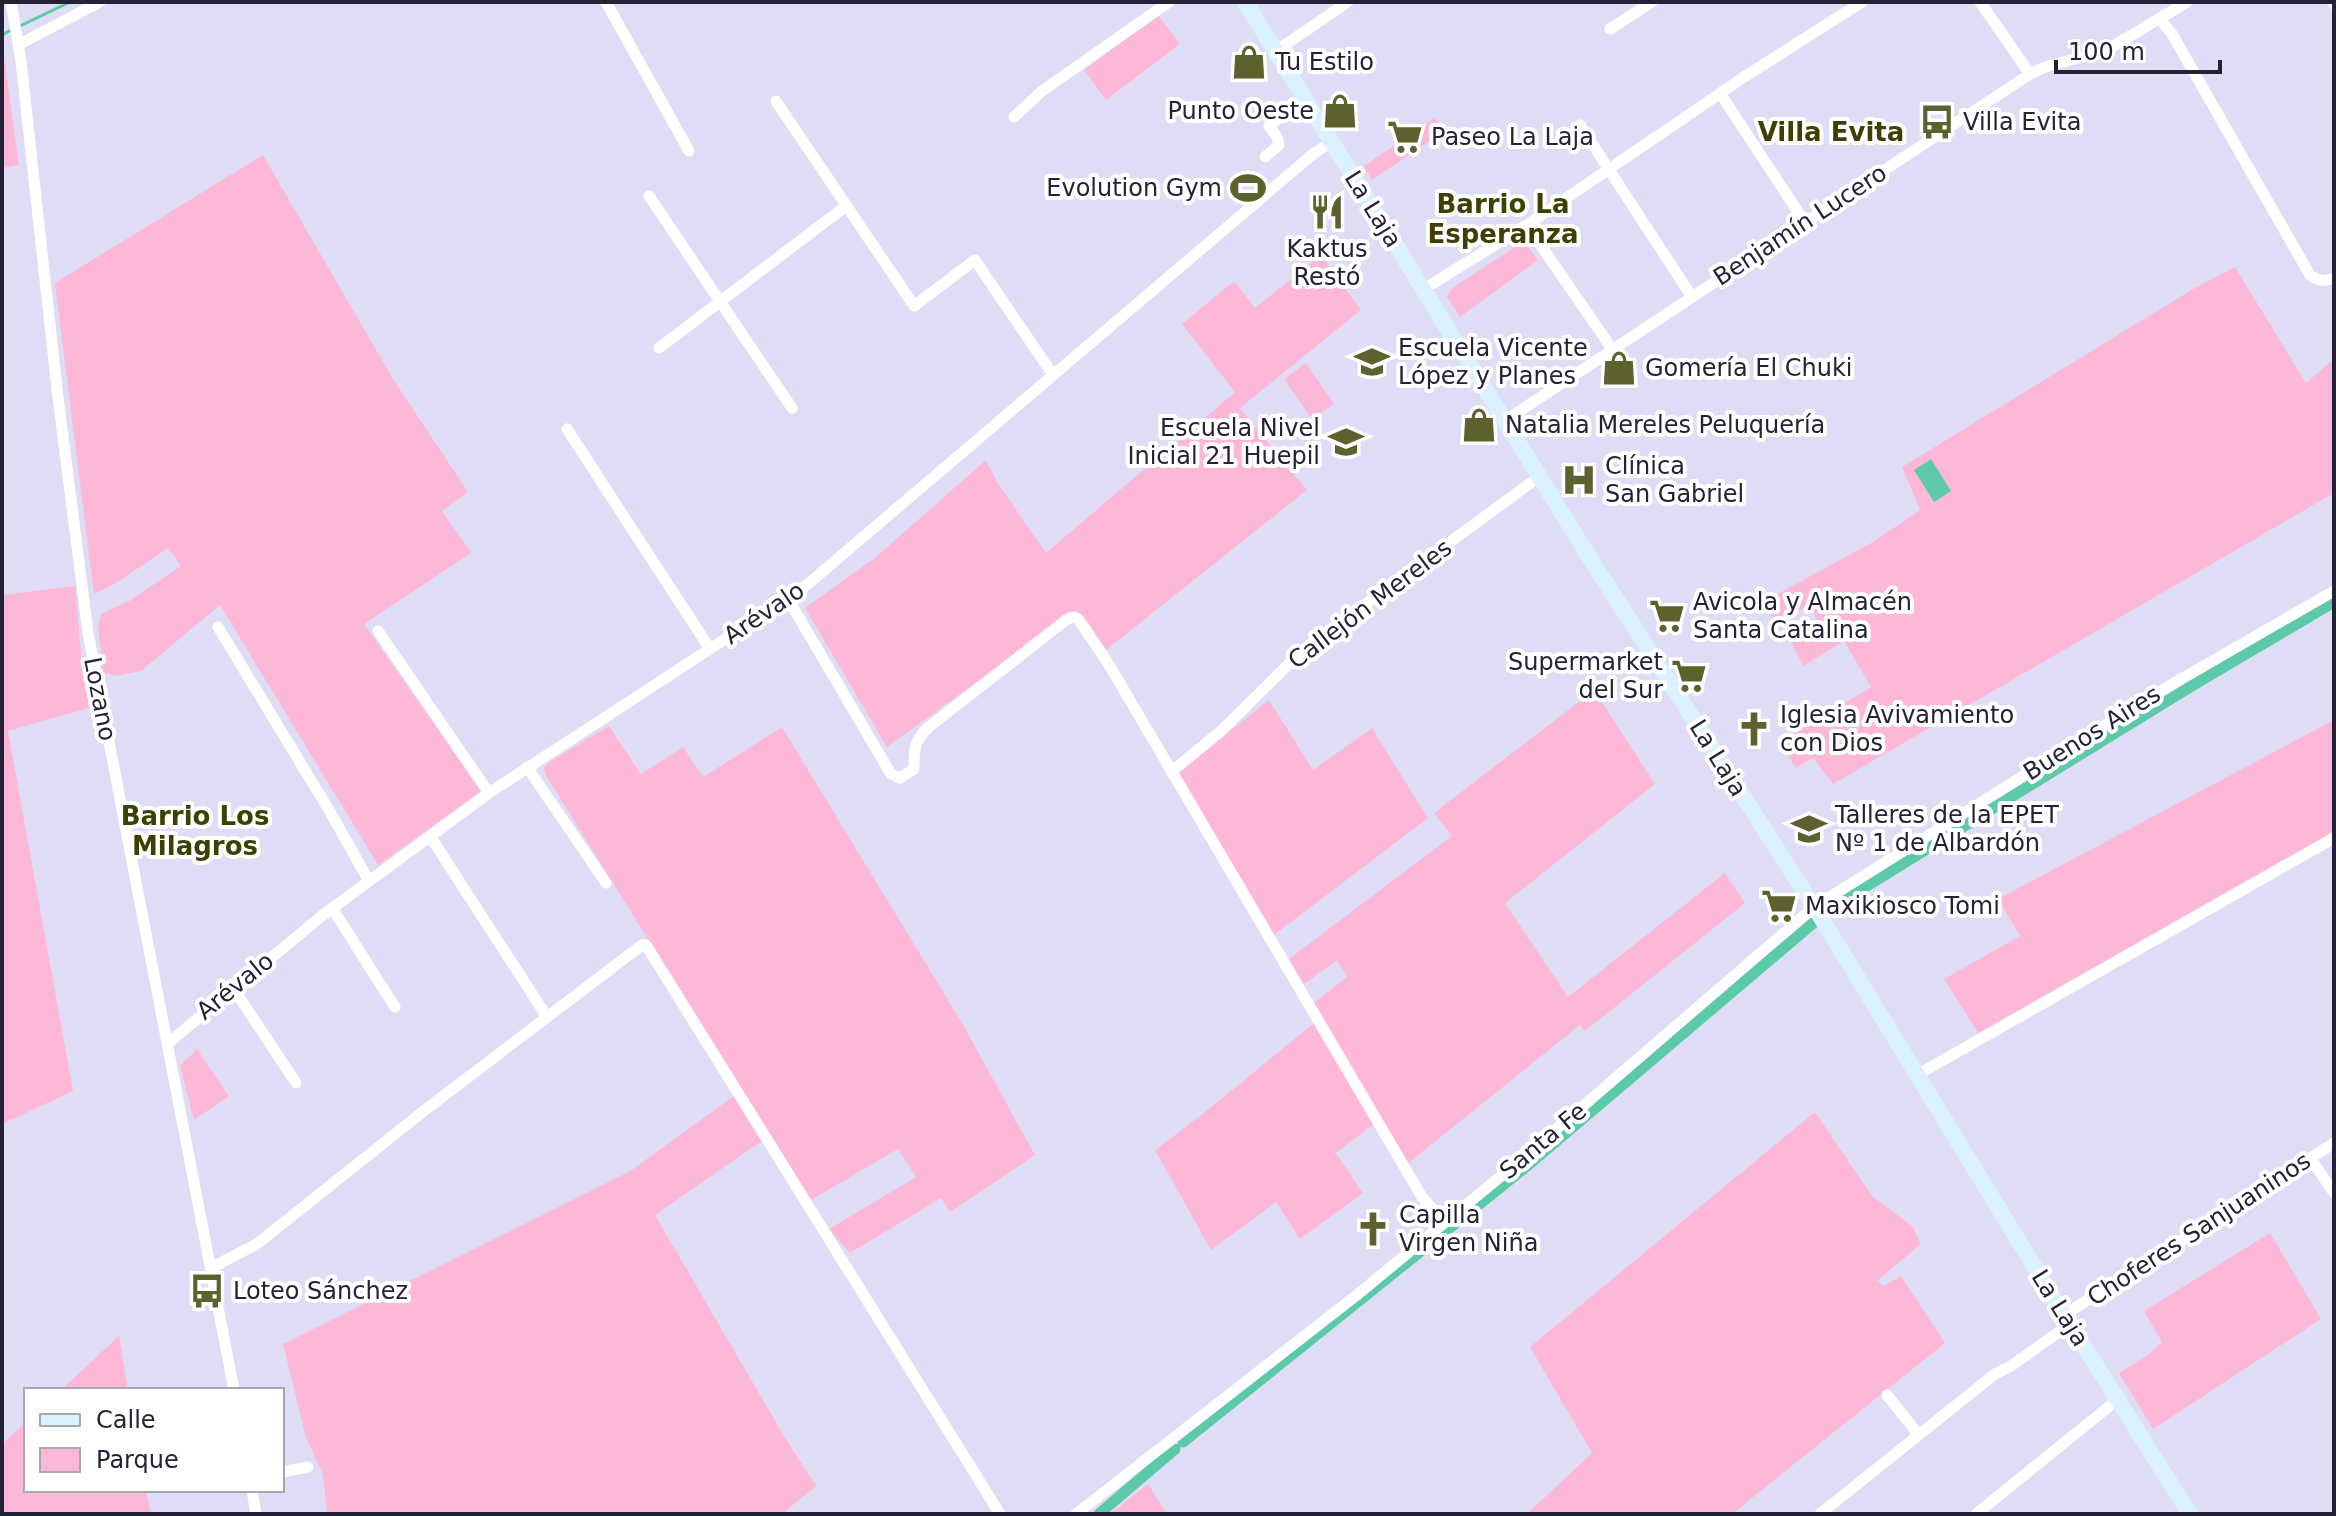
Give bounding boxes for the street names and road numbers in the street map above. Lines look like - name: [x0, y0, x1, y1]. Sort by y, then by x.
- street label: Benjamín Lucero: [1708, 159, 1892, 291]
- street label: La Laja: [1339, 165, 1407, 253]
- street label: Callejón Mereles: [1283, 533, 1457, 675]
- street label: Arévalo: [719, 576, 809, 650]
- street label: Lozano: [78, 655, 122, 743]
- street label: Buenos Aires: [2018, 680, 2166, 786]
- street label: La Laja: [1684, 714, 1752, 802]
- street label: Arévalo: [191, 947, 279, 1025]
- street label: Santa Fe: [1494, 1097, 1592, 1185]
- street label: Choferes Sanjuaninos: [2082, 1146, 2316, 1312]
- street label: La Laja: [2026, 1264, 2094, 1352]

